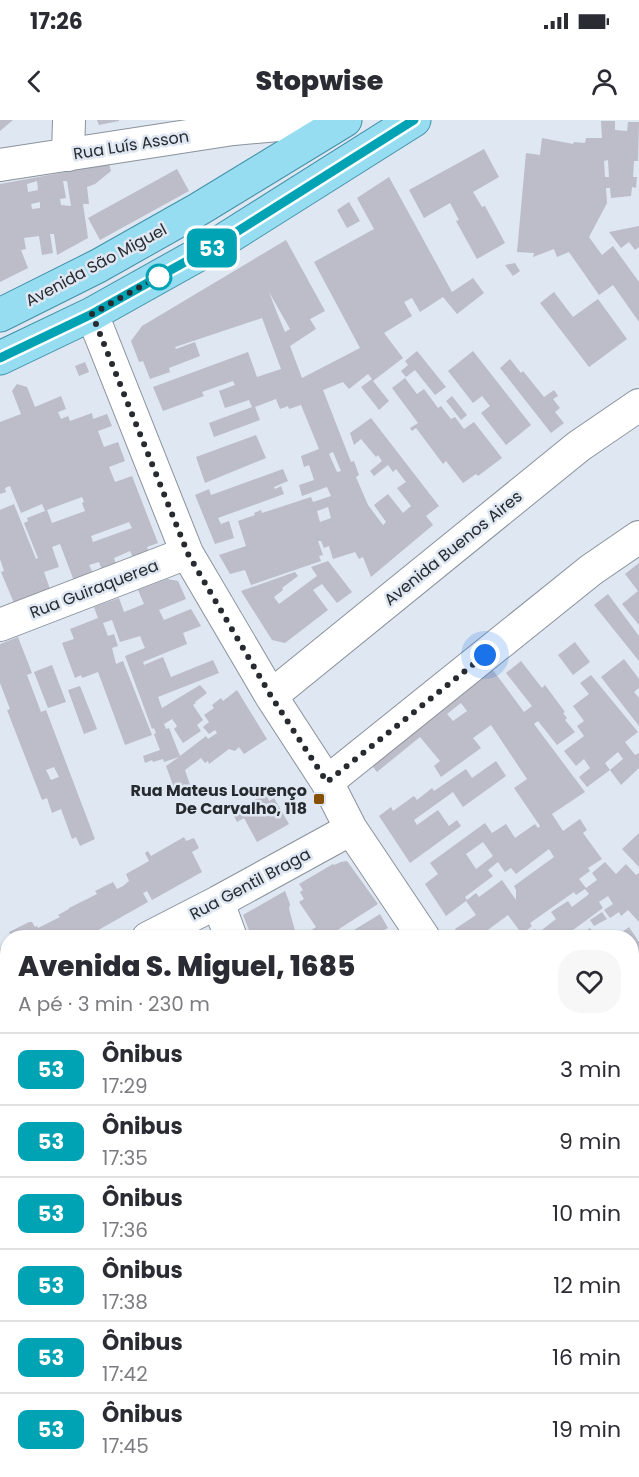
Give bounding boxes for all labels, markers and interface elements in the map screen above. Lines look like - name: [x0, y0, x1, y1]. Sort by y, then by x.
- text: 17:26: [30, 6, 83, 37]
- text: Stopwise: [256, 62, 383, 99]
- icon: back: [18, 65, 51, 98]
- icon: person: [588, 65, 621, 98]
- street label: Rua Luís Asson: [72, 125, 190, 165]
- street label: Avenida São Miguel: [21, 218, 171, 312]
- line badge: 53: [185, 228, 239, 268]
- text: 53: [199, 234, 225, 263]
- unlabelled marker: [146, 264, 172, 290]
- street label: Avenida Buenos Aires: [379, 485, 527, 611]
- street label: Rua Guiraquerea: [26, 554, 162, 624]
- your location: [470, 640, 500, 670]
- place label: Rua Mateus Lourenço De Carvalho, 118: [131, 779, 307, 820]
- marker: Rua Mateus Lourenço De Carvalho, 118: [312, 792, 326, 806]
- street label: Rua Gentil Braga: [186, 842, 314, 926]
- text: Avenida S. Miguel, 1685: [18, 947, 355, 986]
- button: heart: [558, 950, 621, 1013]
- text: A pé · 3 min · 230 m: [18, 990, 210, 1018]
- text: Ônibus: [102, 1039, 183, 1070]
- text: 3 min: [560, 1054, 621, 1085]
- text: 53: [38, 1055, 64, 1084]
- text: 17:29: [102, 1072, 148, 1100]
- text: Ônibus: [102, 1111, 183, 1142]
- text: 9 min: [559, 1126, 621, 1157]
- text: 53: [38, 1127, 64, 1156]
- text: 17:35: [102, 1144, 148, 1172]
- text: Ônibus: [102, 1183, 183, 1214]
- text: 10 min: [552, 1198, 621, 1229]
- text: 53: [38, 1199, 64, 1228]
- text: 17:36: [102, 1216, 148, 1244]
- text: Ônibus: [102, 1255, 183, 1286]
- text: 12 min: [553, 1270, 621, 1301]
- text: 53: [38, 1271, 64, 1300]
- text: 17:38: [102, 1288, 148, 1316]
- text: Ônibus: [102, 1327, 183, 1358]
- text: 16 min: [552, 1342, 621, 1373]
- text: 53: [38, 1343, 64, 1372]
- text: 17:42: [102, 1360, 148, 1388]
- text: Ônibus: [102, 1399, 183, 1430]
- text: 19 min: [552, 1414, 621, 1445]
- text: 53: [38, 1415, 64, 1444]
- text: 17:45: [102, 1432, 149, 1460]

